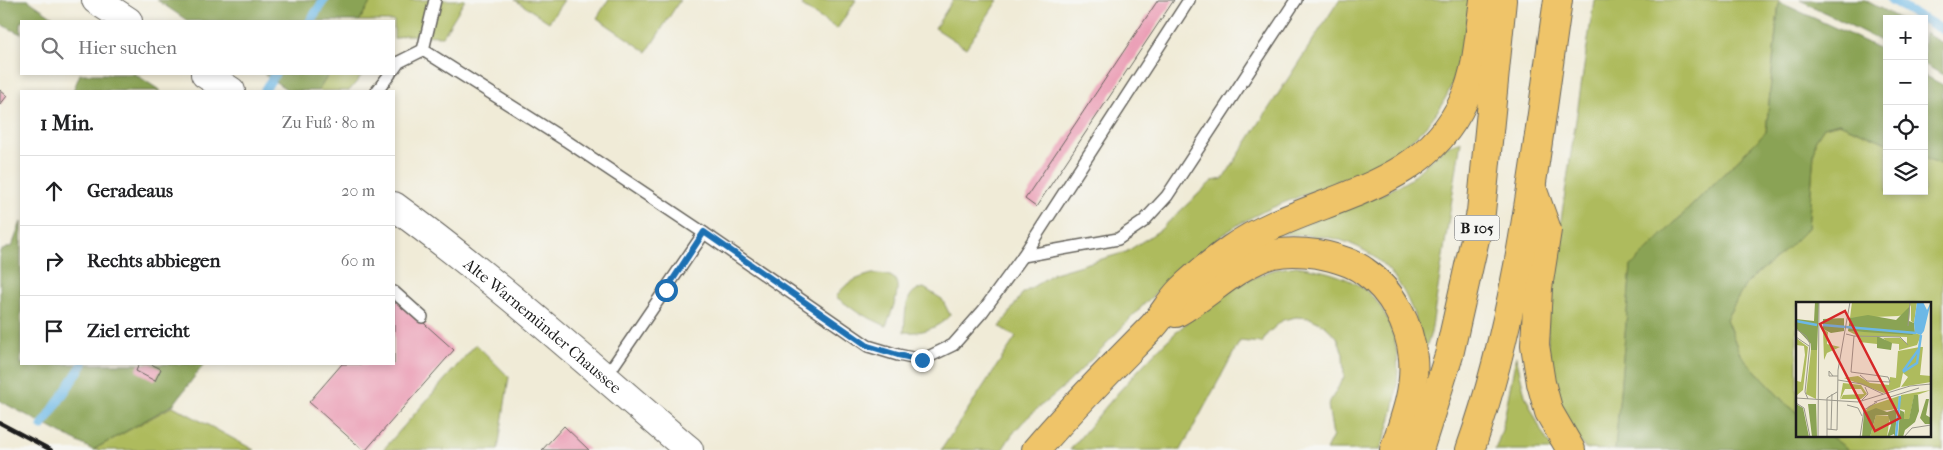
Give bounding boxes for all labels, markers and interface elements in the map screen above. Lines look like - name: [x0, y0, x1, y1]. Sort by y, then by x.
- map controls: [1883, 15, 1928, 195]
- button: +: [1883, 15, 1928, 60]
- search box: [20, 20, 395, 75]
- icon: search: [38, 34, 66, 62]
- text: Hier suchen: [78, 37, 177, 59]
- button: −: [1883, 60, 1928, 105]
- button: locate: [1883, 105, 1928, 150]
- text: 1 Min.: [40, 111, 94, 135]
- text: Zu Fuß · 80 m: [282, 113, 375, 132]
- button: layers: [1883, 150, 1928, 195]
- icon: ahead: [40, 177, 68, 205]
- text: Geradeaus: [87, 180, 173, 202]
- text: 20 m: [341, 181, 375, 200]
- road number: B 105: [1454, 216, 1500, 240]
- icon: right: [40, 247, 68, 275]
- text: Rechts abbiegen: [87, 250, 221, 272]
- text: 60 m: [341, 251, 375, 270]
- street label: Alte Warnemünder Chaussee: [460, 253, 626, 397]
- route start: [655, 279, 678, 302]
- inset map: [1796, 302, 1930, 438]
- icon: arrive: [40, 317, 68, 345]
- text: Ziel erreicht: [87, 320, 190, 342]
- route end: [911, 349, 934, 372]

